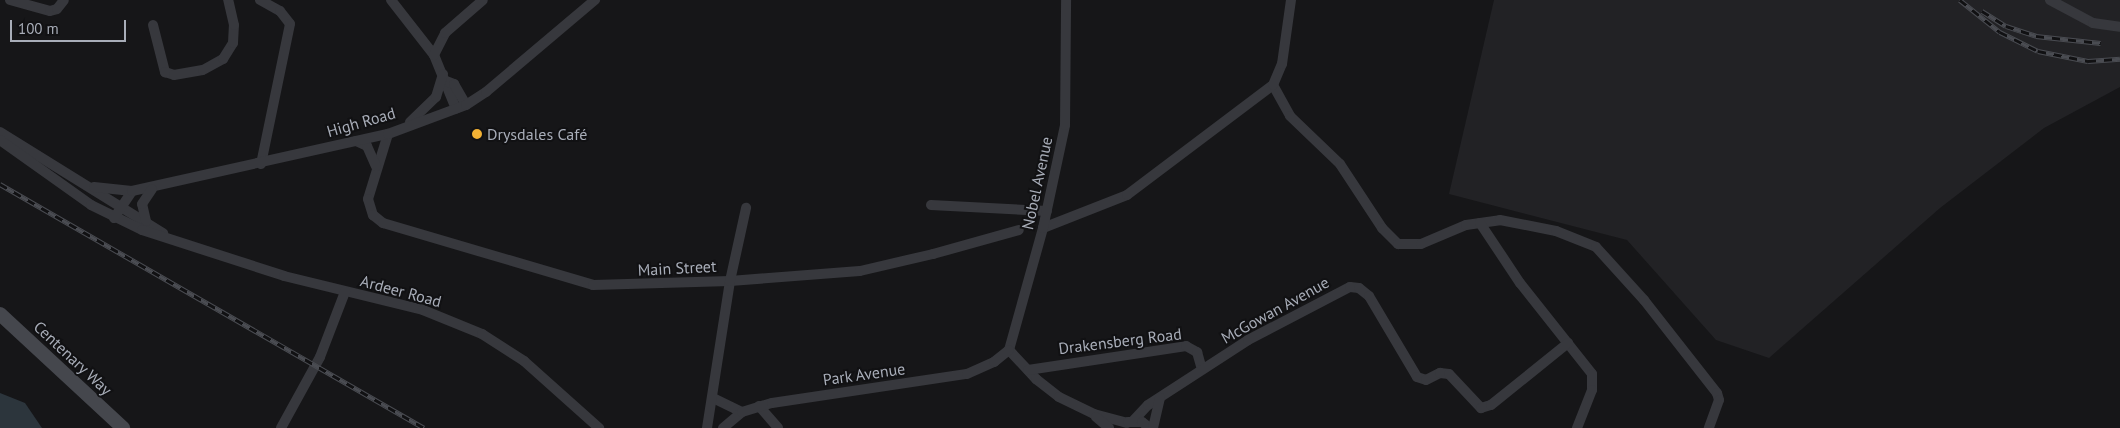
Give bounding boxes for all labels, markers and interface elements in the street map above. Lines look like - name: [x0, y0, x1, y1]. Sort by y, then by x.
- scale bar: [12, 10, 129, 42]
- text: 100 m: [18, 19, 59, 38]
- street label: High Road: [324, 103, 398, 141]
- place label: Drysdales Café: [487, 124, 587, 144]
- marker: Drysdales Café: [471, 128, 483, 140]
- street label: Nobel Avenue: [1018, 135, 1056, 231]
- street label: Main Street: [637, 256, 717, 280]
- street label: Ardeer Road: [358, 271, 444, 311]
- street label: McGowan Avenue: [1218, 272, 1332, 348]
- street label: Centenary Way: [30, 317, 116, 399]
- street label: Drakensberg Road: [1057, 324, 1183, 358]
- street label: Park Avenue: [821, 359, 907, 389]

